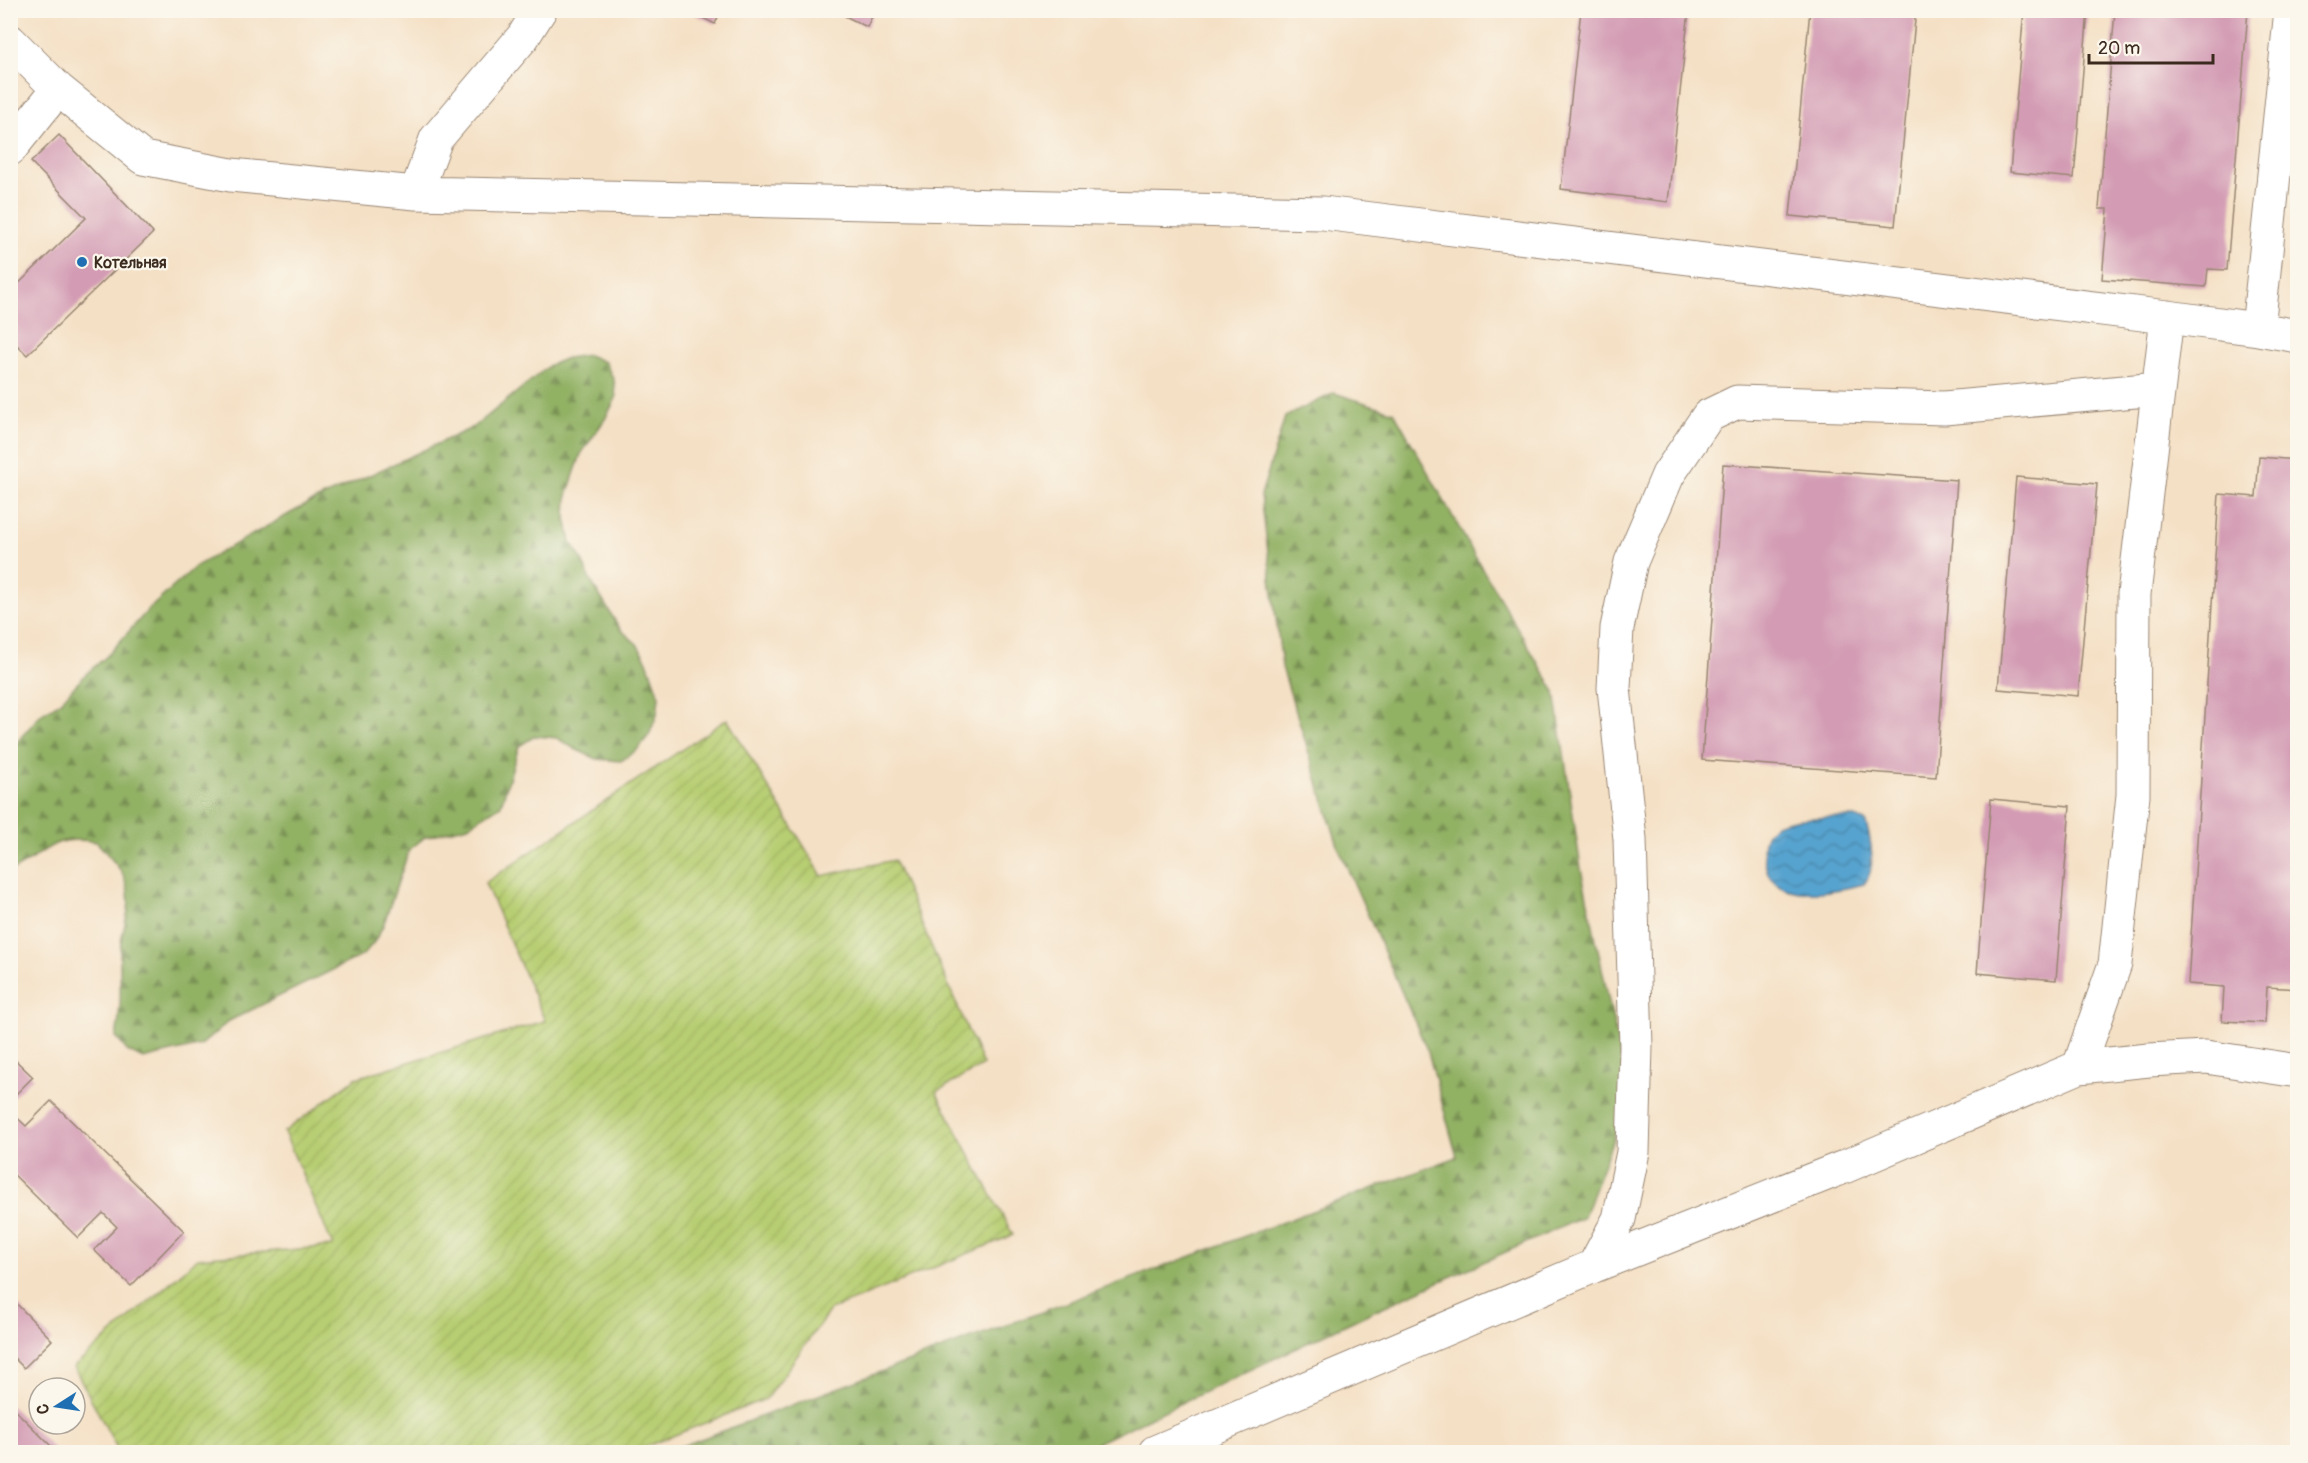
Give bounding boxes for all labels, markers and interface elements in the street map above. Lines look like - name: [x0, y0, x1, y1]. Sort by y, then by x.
- scale bar: [2089, 27, 2214, 65]
- text: 20 m: [2098, 37, 2140, 60]
- place label: Котельная: [94, 253, 167, 273]
- marker: Котельная: [75, 255, 89, 269]
- north arrow: [27, 1376, 87, 1436]
- text: С: [32, 1402, 54, 1416]

